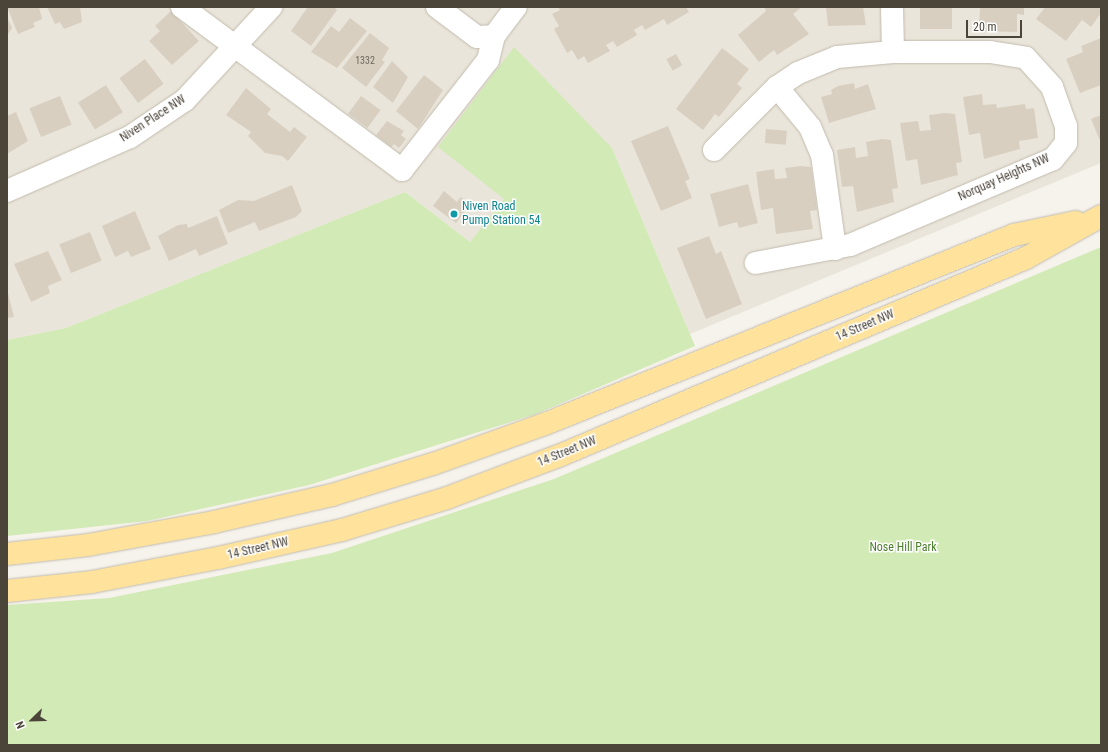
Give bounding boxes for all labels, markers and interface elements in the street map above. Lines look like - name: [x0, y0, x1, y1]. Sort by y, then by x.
- scale bar: [968, 12, 1024, 38]
- text: 20 m: [973, 20, 997, 34]
- house number: 1332: [355, 55, 375, 67]
- street label: Niven Place NW: [118, 93, 188, 145]
- street label: Norquay Heights NW: [956, 151, 1052, 205]
- place label: Niven Road Pump Station 54: [462, 200, 540, 228]
- marker: Niven Road Pump Station 54: [449, 209, 459, 219]
- street label: 14 Street NW: [834, 307, 896, 345]
- street label: 14 Street NW: [536, 434, 598, 470]
- street label: 14 Street NW: [226, 535, 290, 563]
- park label: Nose Hill Park: [869, 541, 937, 555]
- north arrow: [12, 700, 52, 740]
- text: N: [13, 719, 28, 731]

